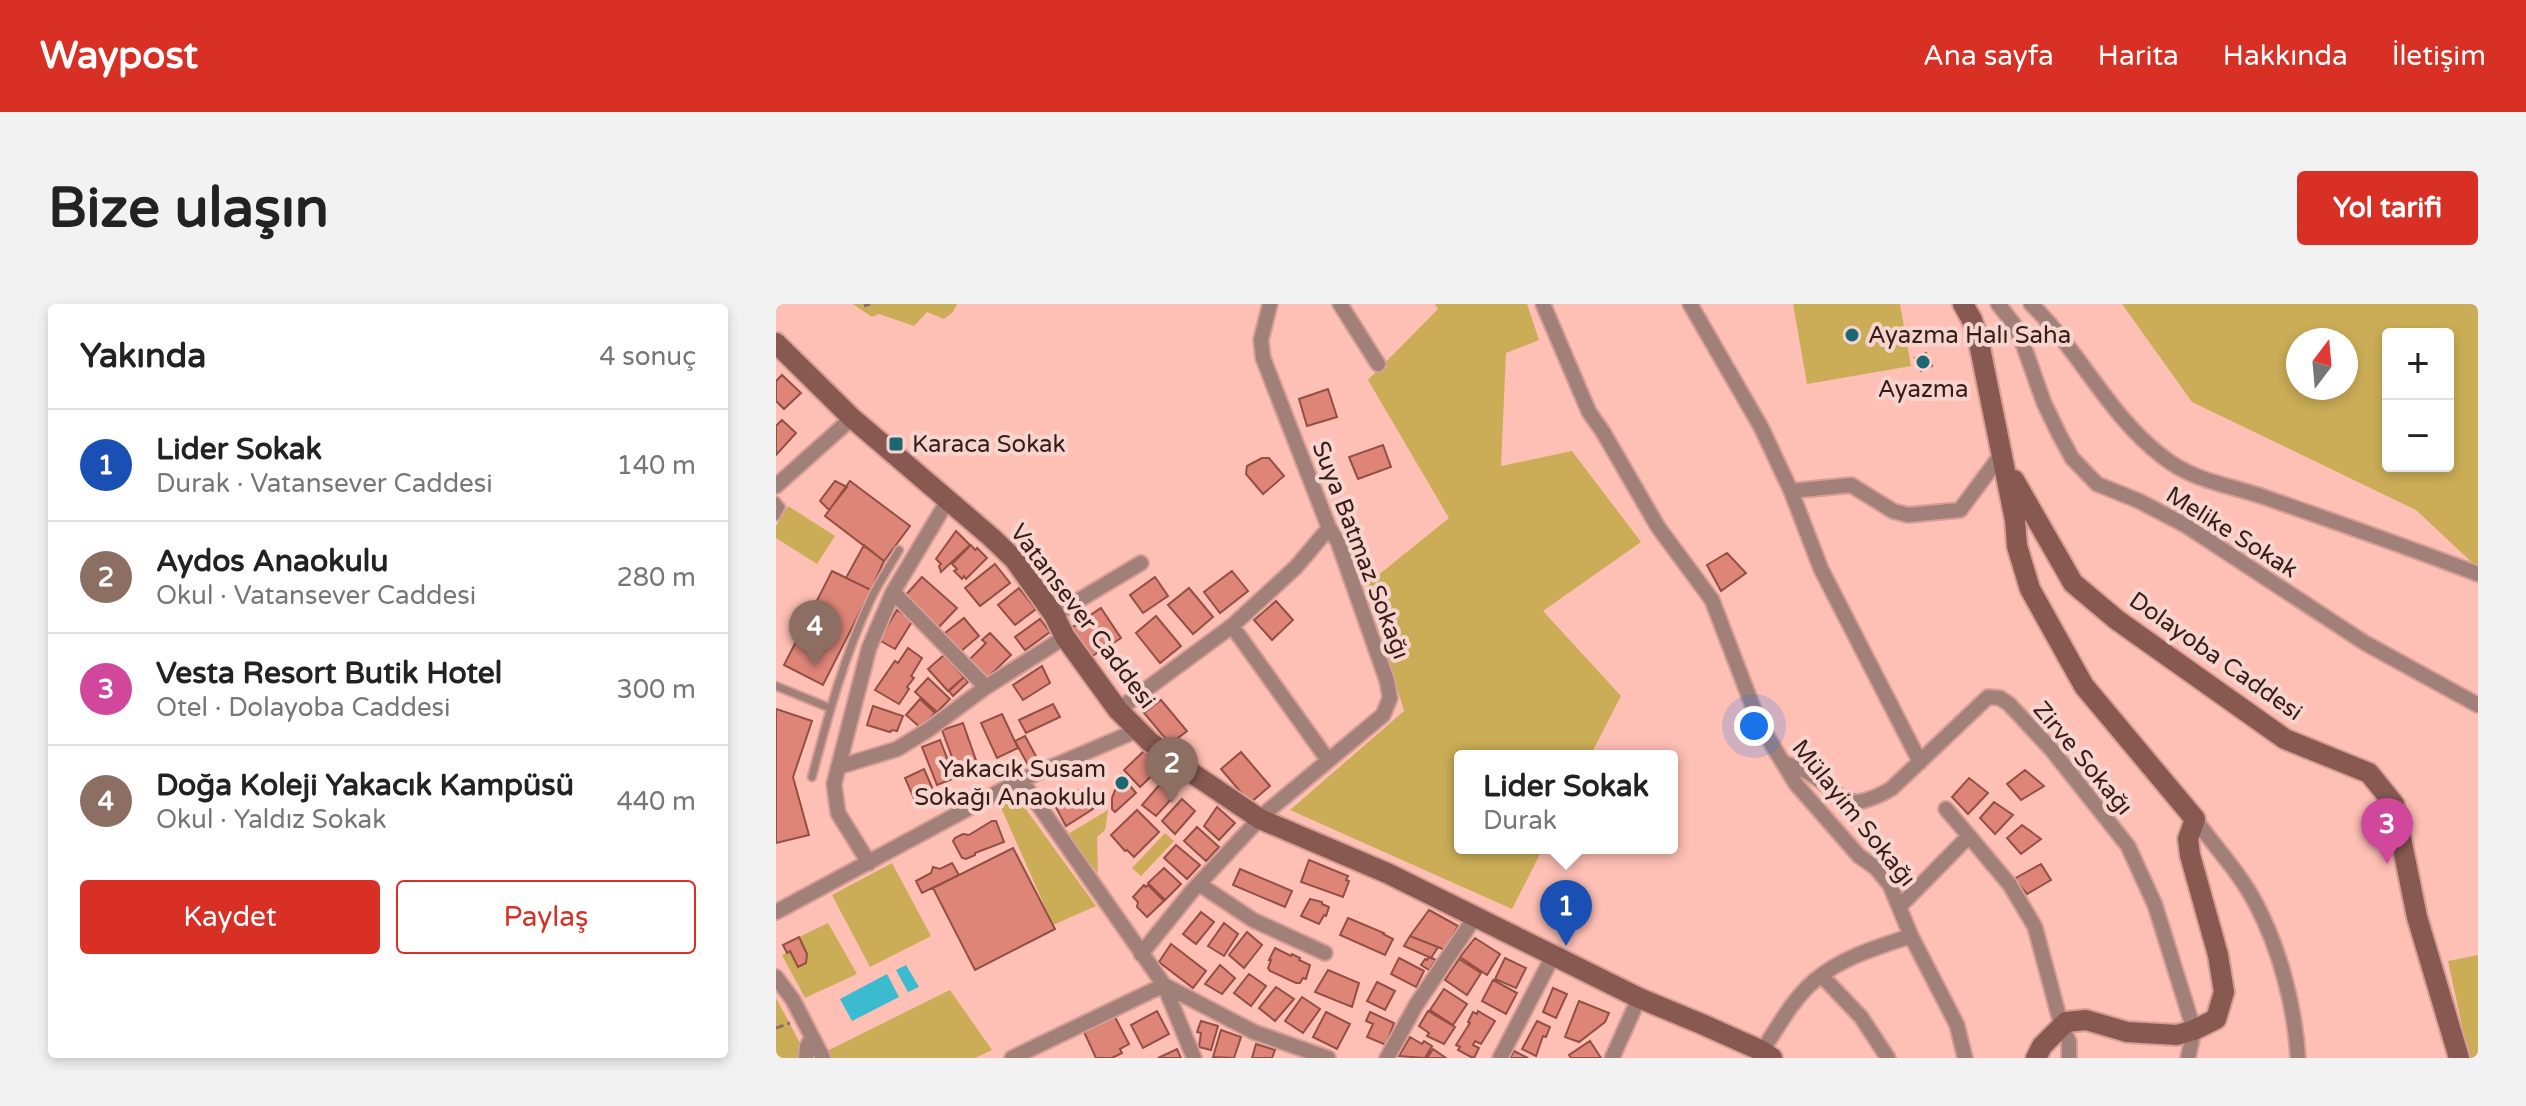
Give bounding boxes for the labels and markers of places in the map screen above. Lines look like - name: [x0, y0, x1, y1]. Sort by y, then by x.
- place label: Ayazma Halı Saha: [1868, 321, 2071, 350]
- marker: Ayazma Halı Saha: [1843, 326, 1861, 344]
- marker: Ayazma: [1914, 353, 1932, 371]
- place label: Ayazma: [1878, 375, 1968, 404]
- place label: Karaca Sokak: [912, 430, 1066, 459]
- marker: Karaca Sokak: [887, 435, 905, 453]
- pin: 4: [789, 600, 841, 666]
- pin: 2: [1146, 737, 1198, 803]
- place label: Yakacık Susam Sokağı Anaokulu: [914, 755, 1106, 812]
- marker: Yakacık Susam Sokağı Anaokulu: [1113, 774, 1131, 792]
- pin: 3: [2361, 798, 2413, 864]
- pin: 1: [1540, 880, 1592, 946]

